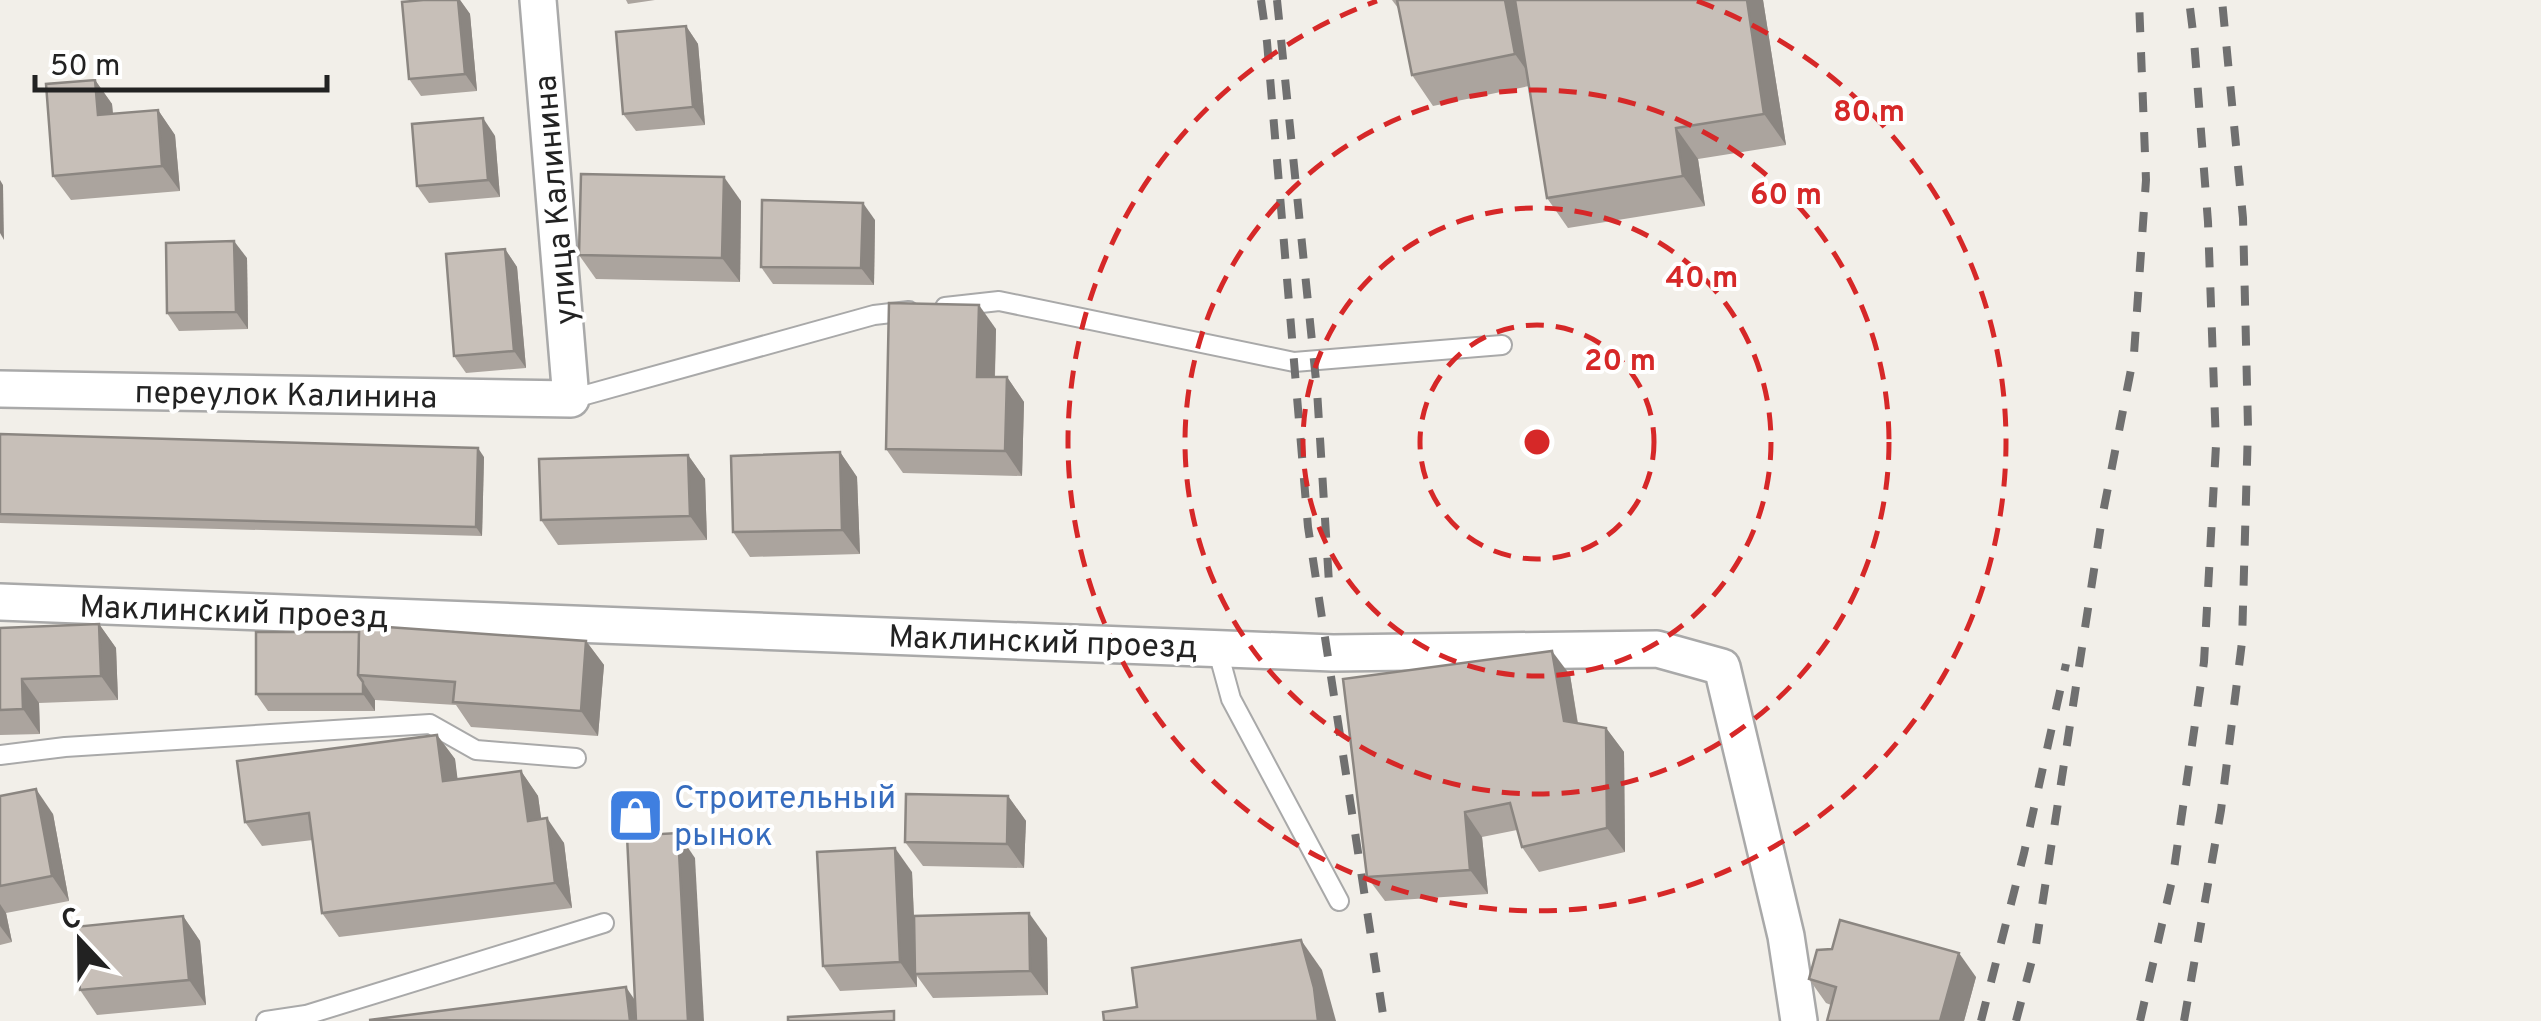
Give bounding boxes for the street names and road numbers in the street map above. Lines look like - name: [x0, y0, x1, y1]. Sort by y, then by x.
- street label: улица Калинина: [527, 73, 589, 326]
- street label: переулок Калинина: [134, 374, 438, 420]
- street label: Маклинский проезд: [79, 589, 389, 639]
- street label: Маклинский проезд: [888, 619, 1198, 669]

